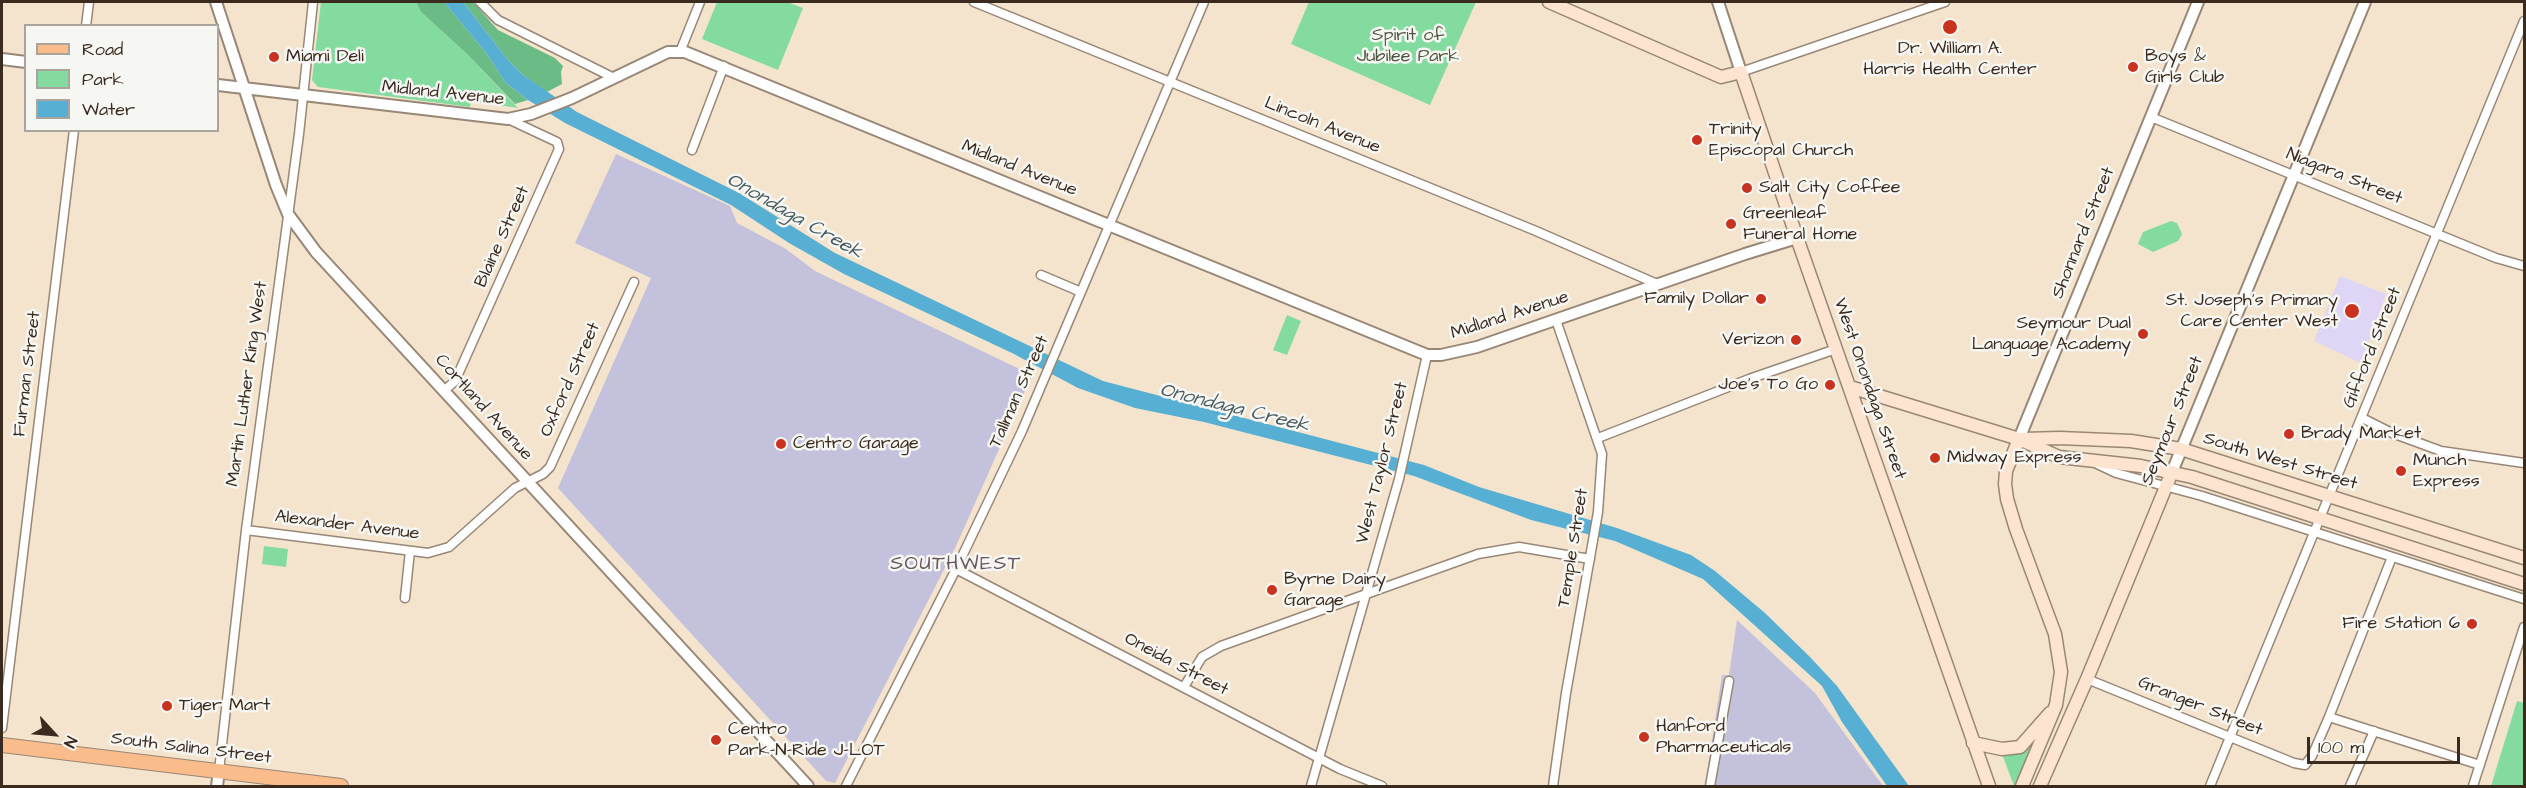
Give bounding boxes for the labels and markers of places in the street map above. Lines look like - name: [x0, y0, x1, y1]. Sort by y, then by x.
- marker: Dr. William A. Harris Health Center: [1941, 18, 1959, 36]
- place label: Dr. William A. Harris Health Center: [1863, 38, 2037, 80]
- place label: Miami Deli: [286, 46, 364, 68]
- place label: Boys & Girls Club: [2145, 46, 2224, 88]
- marker: Miami Deli: [267, 50, 281, 64]
- marker: Boys & Girls Club: [2126, 60, 2140, 74]
- place label: Trinity Episcopal Church: [1709, 119, 1853, 162]
- marker: Trinity Episcopal Church: [1690, 133, 1704, 147]
- place label: Salt City Coffee: [1759, 177, 1901, 199]
- marker: Salt City Coffee: [1740, 181, 1754, 195]
- place label: Greenleaf Funeral Home: [1743, 203, 1857, 246]
- marker: Greenleaf Funeral Home: [1724, 217, 1738, 231]
- place label: Family Dollar: [1644, 288, 1749, 310]
- place label: St. Joseph's Primary Care Center West: [2166, 290, 2338, 332]
- marker: Family Dollar: [1754, 292, 1768, 306]
- marker: St. Joseph's Primary Care Center West: [2343, 302, 2361, 320]
- place label: Seymour Dual Language Academy: [1972, 313, 2131, 356]
- marker: Seymour Dual Language Academy: [2136, 327, 2150, 341]
- place label: Verizon: [1722, 329, 1784, 351]
- marker: Verizon: [1789, 333, 1803, 347]
- place label: Joe's To Go: [1718, 374, 1818, 396]
- marker: Joe's To Go: [1823, 378, 1837, 392]
- place label: Brady Market: [2301, 423, 2421, 445]
- marker: Brady Market: [2282, 427, 2296, 441]
- place label: Centro Garage: [793, 433, 919, 455]
- marker: Centro Garage: [774, 437, 788, 451]
- place label: Midway Express: [1947, 447, 2082, 469]
- place label: Munch Express: [2413, 450, 2480, 492]
- marker: Midway Express: [1928, 451, 1942, 465]
- marker: Munch Express: [2394, 464, 2408, 478]
- place label: Byrne Dairy Garage: [1284, 569, 1386, 612]
- marker: Byrne Dairy Garage: [1265, 583, 1279, 597]
- place label: Fire Station 6: [2342, 613, 2460, 635]
- marker: Fire Station 6: [2465, 617, 2479, 631]
- place label: Tiger Mart: [179, 695, 270, 717]
- marker: Tiger Mart: [160, 699, 174, 713]
- place label: Hanford Pharmaceuticals: [1656, 716, 1791, 758]
- place label: Centro Park-N-Ride J-LOT: [728, 719, 885, 762]
- marker: Hanford Pharmaceuticals: [1637, 730, 1651, 744]
- marker: Centro Park-N-Ride J-LOT: [709, 733, 723, 747]

